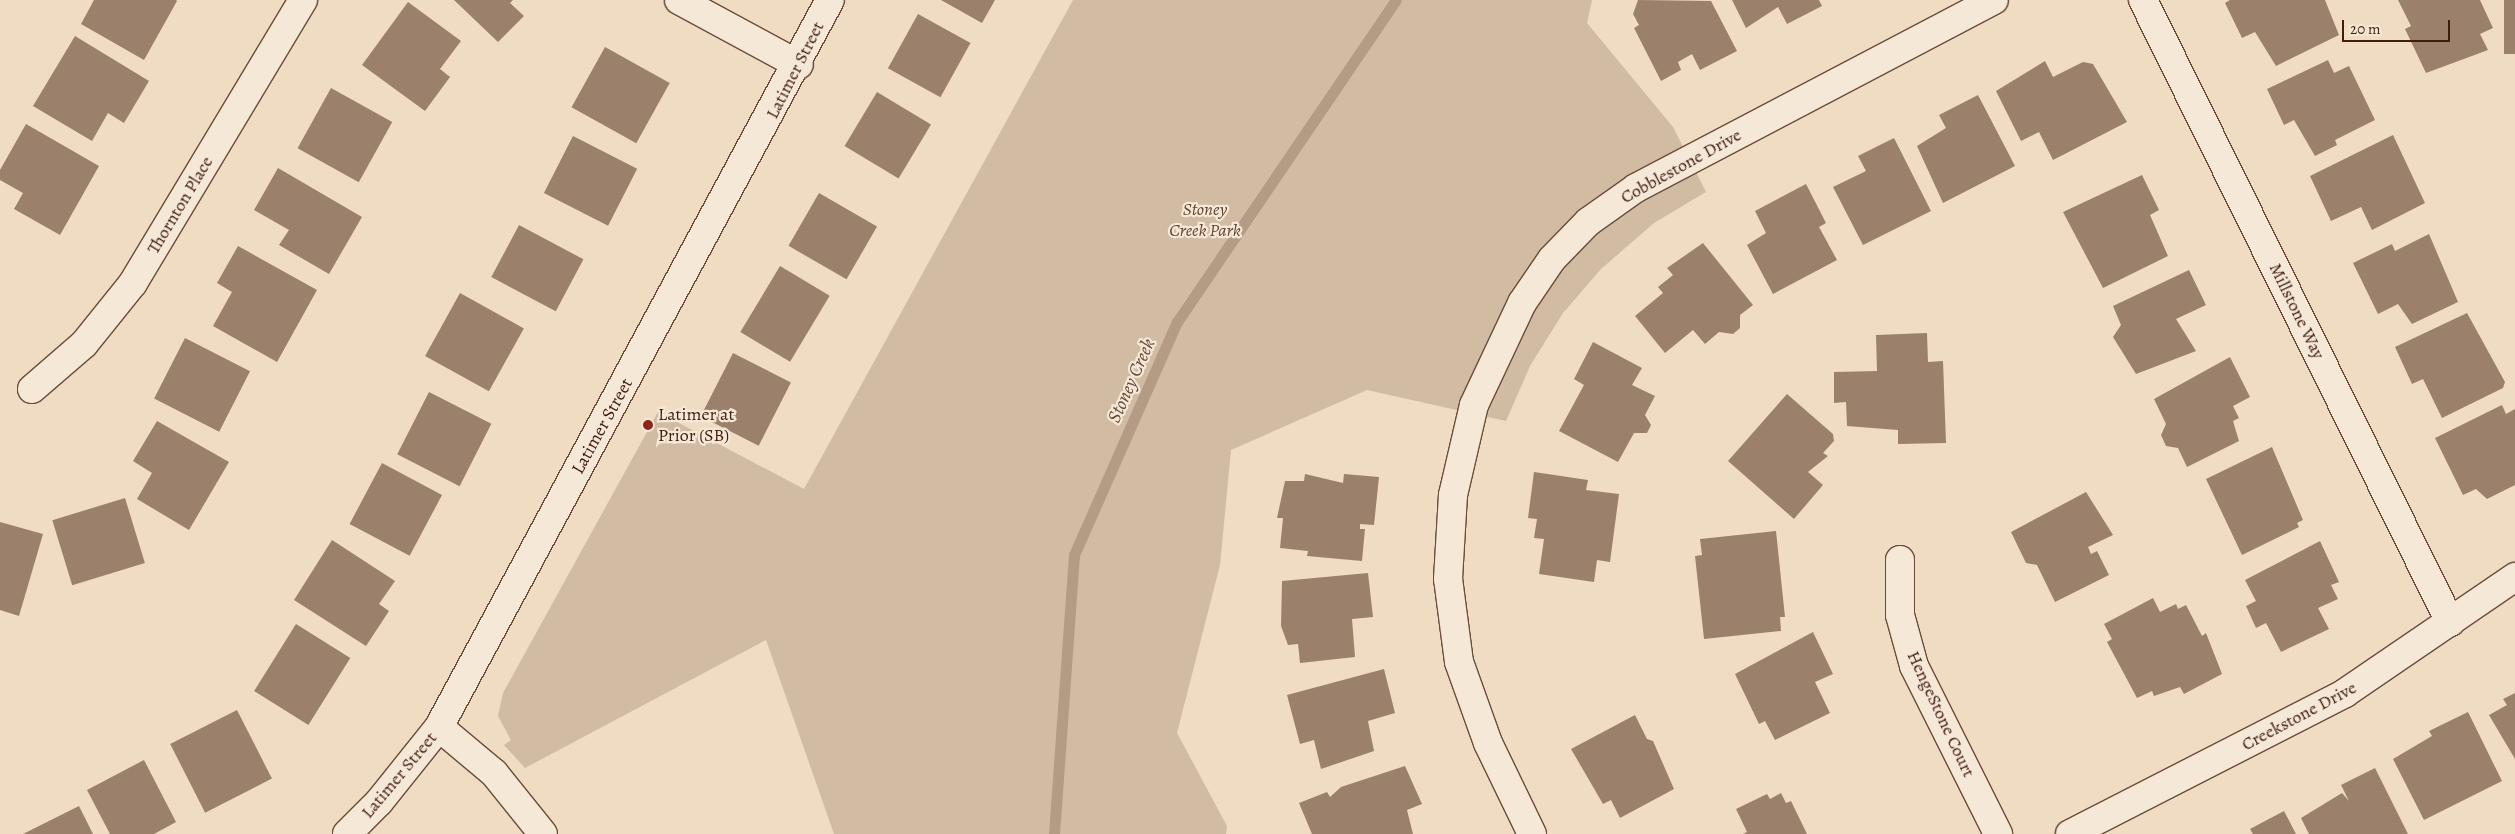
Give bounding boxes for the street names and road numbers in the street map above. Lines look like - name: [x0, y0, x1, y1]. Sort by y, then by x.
- street label: Latimer Street: [761, 18, 829, 122]
- street label: Cobblestone Drive: [1617, 124, 1745, 208]
- street label: Thornton Place: [142, 152, 218, 258]
- street label: Millstone Way: [2265, 260, 2329, 362]
- street label: Latimer Street: [567, 374, 637, 478]
- street label: HengeStone Court: [1902, 648, 1980, 780]
- street label: Creekstone Drive: [2238, 677, 2360, 755]
- street label: Latimer Street: [357, 727, 441, 823]

